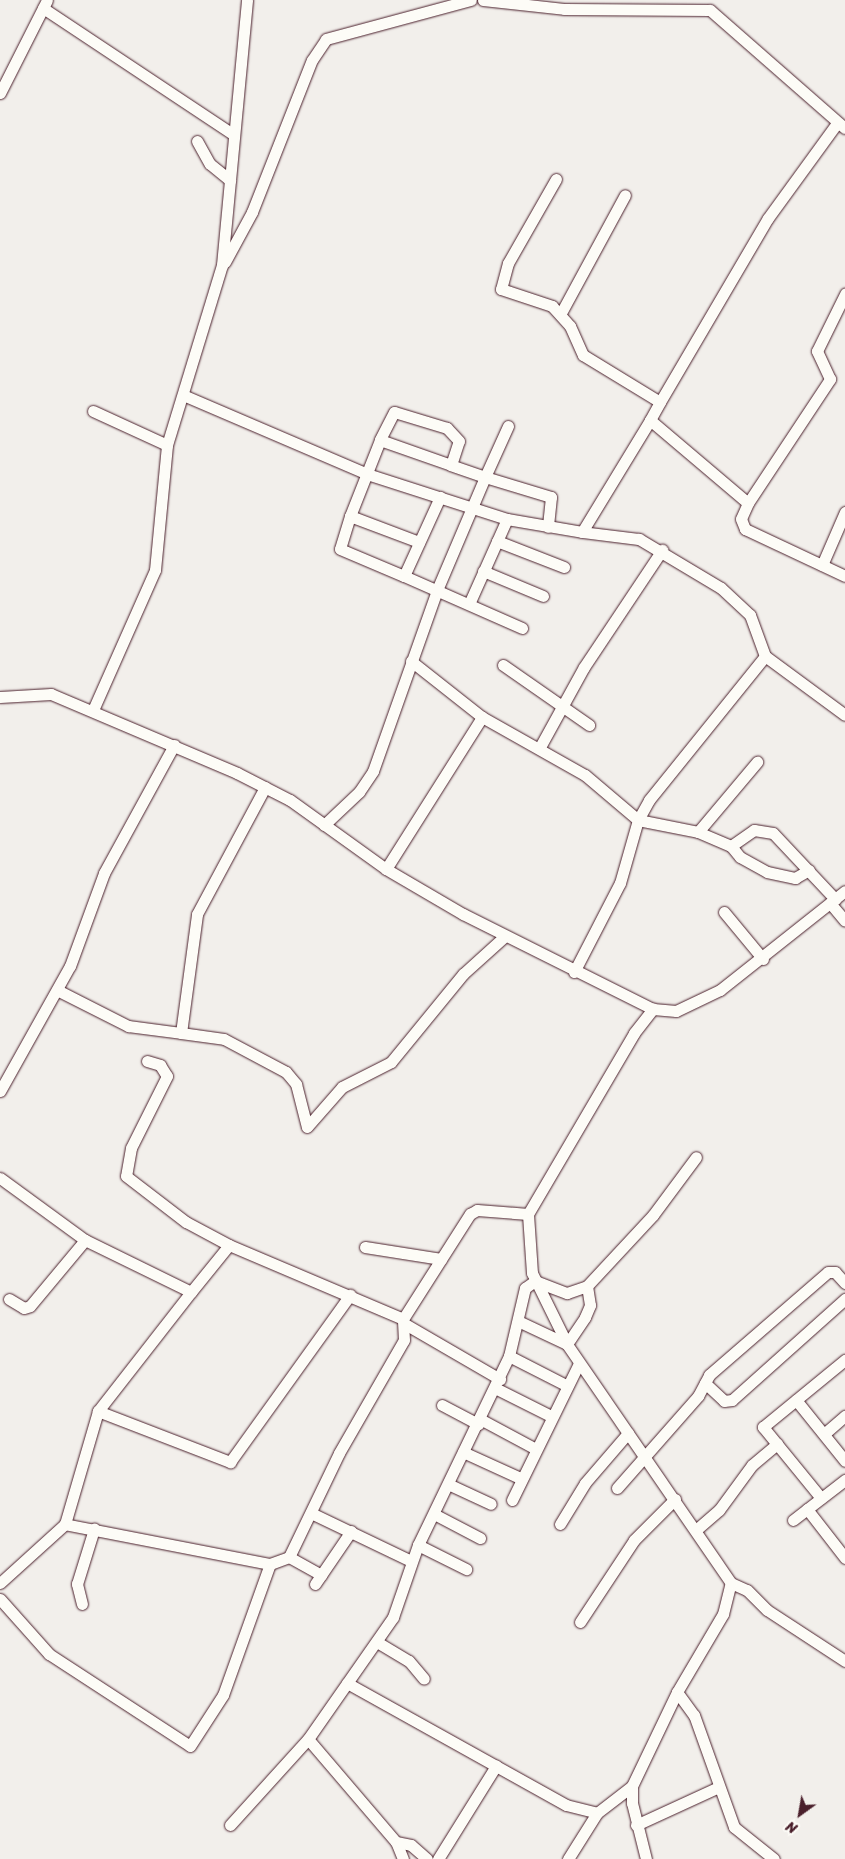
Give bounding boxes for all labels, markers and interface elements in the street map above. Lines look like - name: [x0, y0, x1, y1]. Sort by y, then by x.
- north arrow: [775, 1789, 825, 1839]
- text: N: [781, 1814, 803, 1840]

